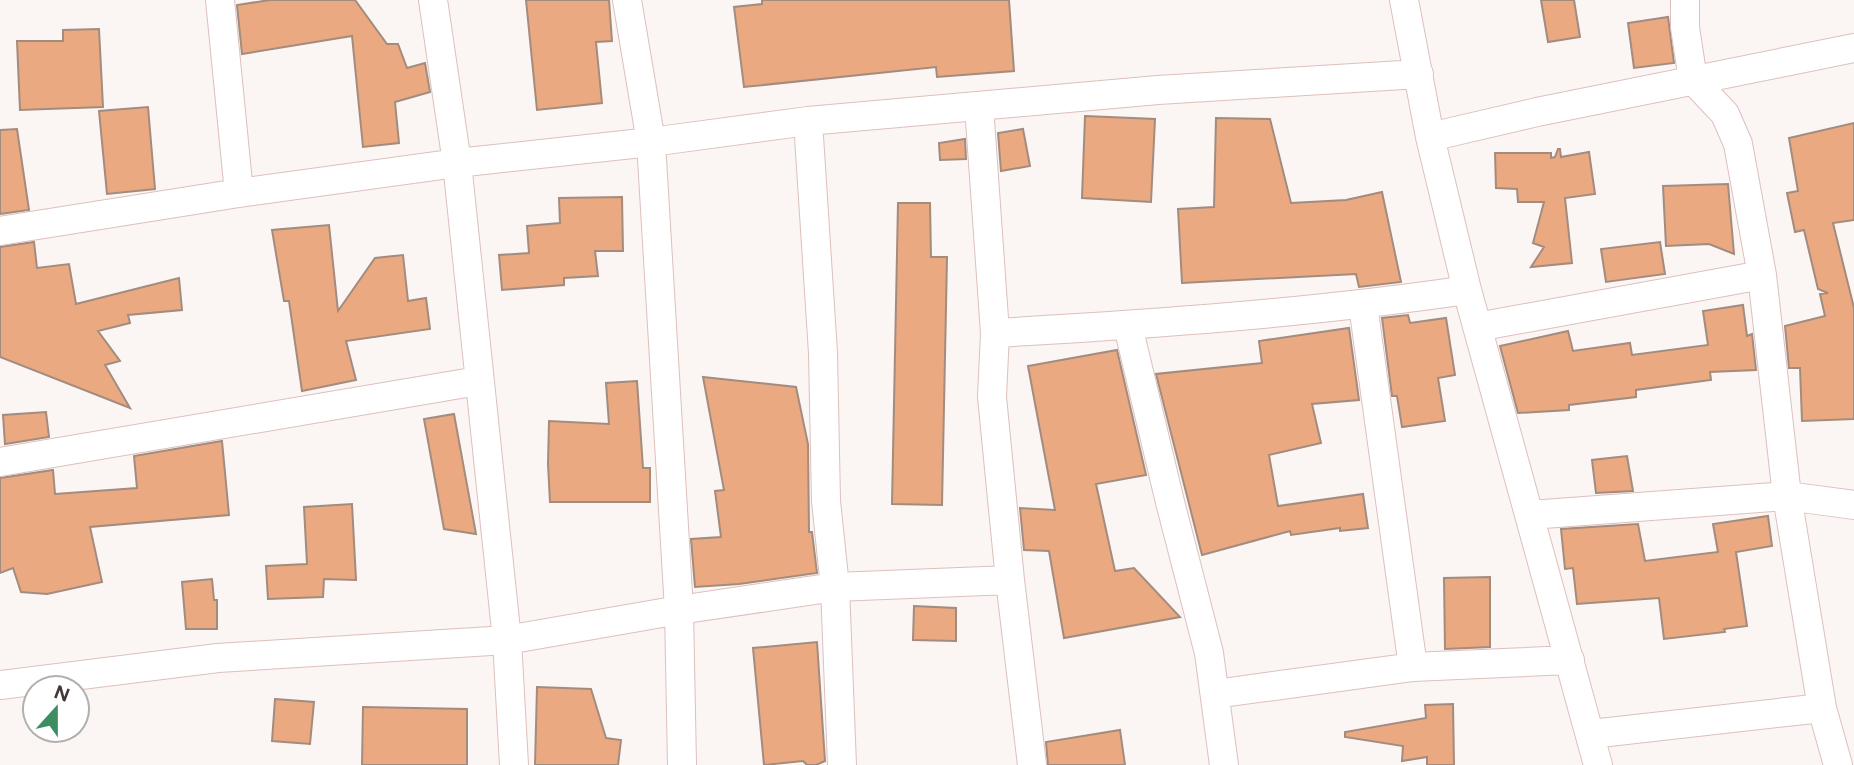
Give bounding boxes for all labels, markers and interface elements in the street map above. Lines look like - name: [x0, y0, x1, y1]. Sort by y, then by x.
- north arrow: [21, 674, 91, 744]
- text: N: [51, 680, 73, 707]

